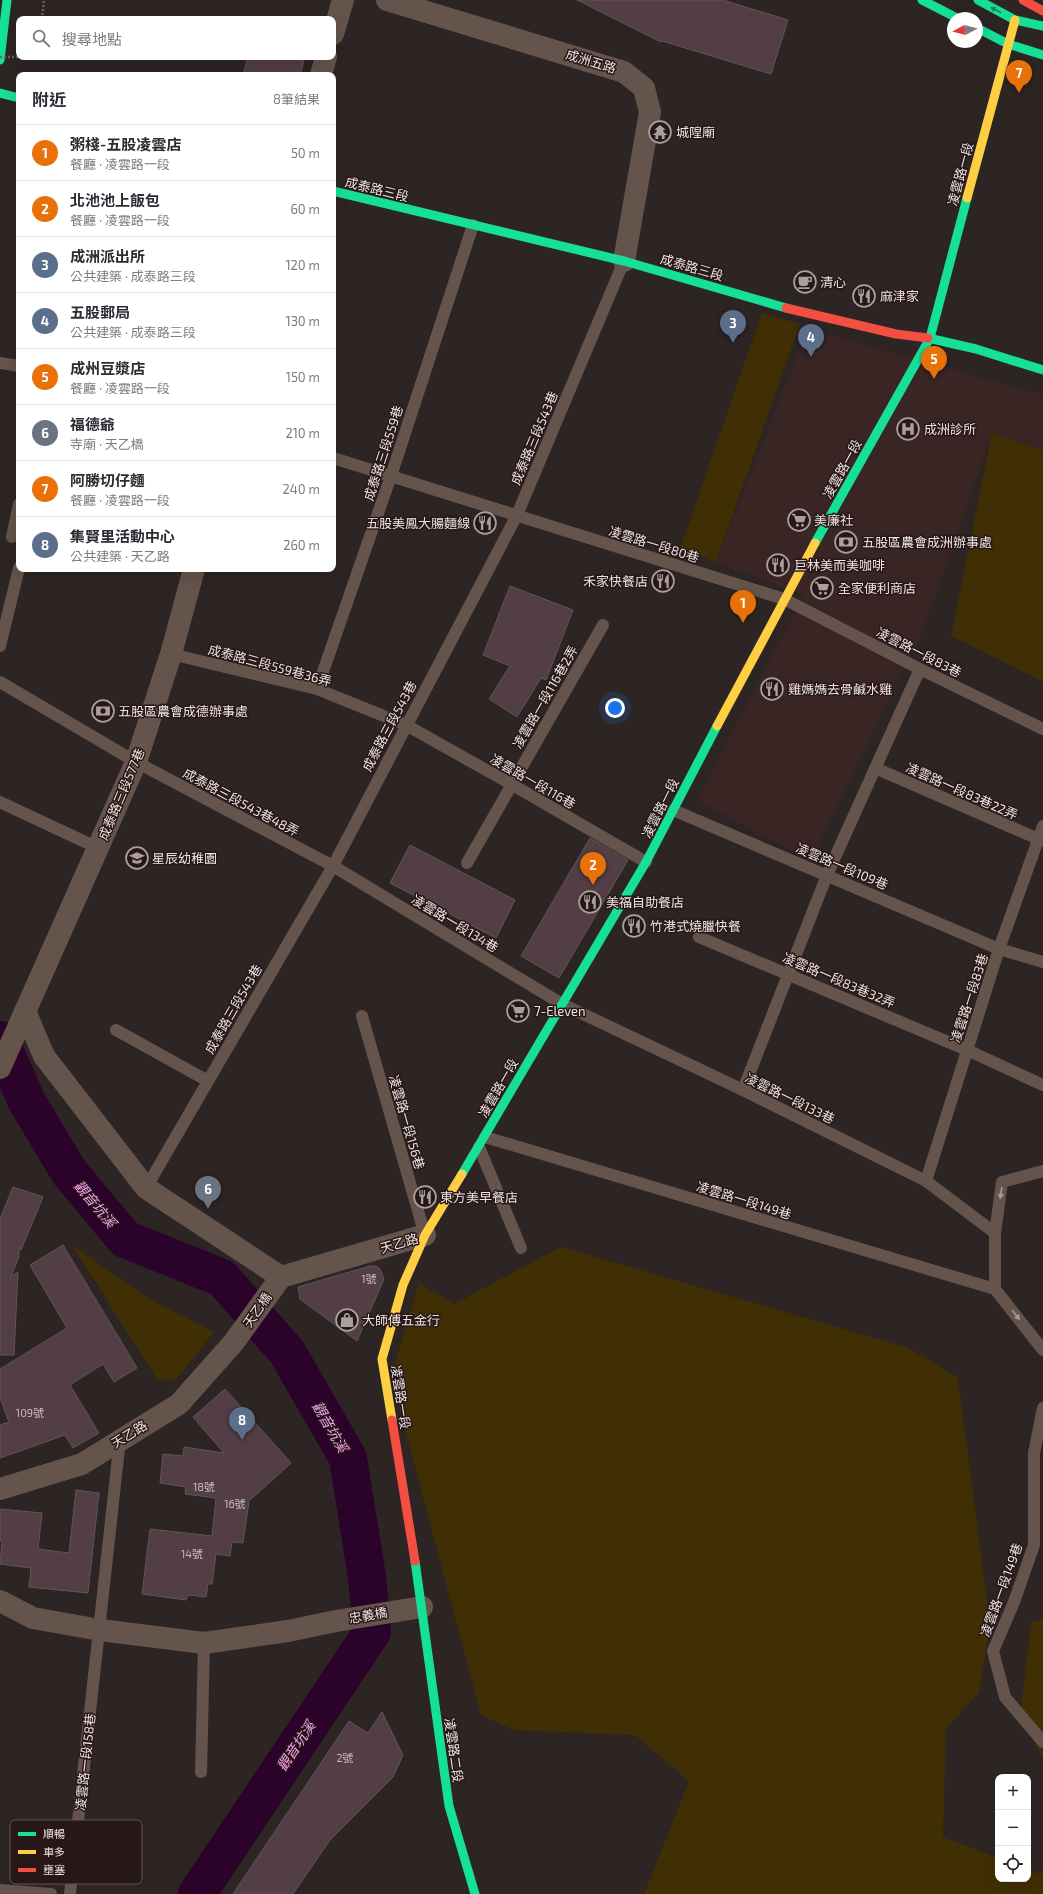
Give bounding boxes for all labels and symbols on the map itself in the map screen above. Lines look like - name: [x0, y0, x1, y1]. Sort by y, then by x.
- one-way arrow: [990, 7, 1002, 13]
- north arrow: [947, 12, 983, 48]
- street label: 成洲五路: [564, 46, 618, 76]
- pin: 7: [1006, 60, 1032, 93]
- temple icon: 城隍廟: [647, 119, 673, 145]
- place label: 城隍廟: [676, 124, 715, 140]
- street label: 凌雲路一段: [944, 141, 976, 207]
- street label: 成泰路三段: [344, 173, 410, 205]
- street label: 成泰路三段: [659, 250, 725, 284]
- cafe icon: 清心: [792, 269, 818, 295]
- place label: 清心: [820, 274, 846, 290]
- restaurant icon: 麻津家: [851, 283, 877, 309]
- place label: 麻津家: [880, 288, 919, 304]
- pin: 3: [720, 310, 746, 343]
- pin: 4: [798, 324, 824, 357]
- pin: 5: [921, 346, 947, 379]
- street label: 成泰路三段543巷: [507, 389, 561, 487]
- street label: 成泰路三段559巷: [360, 403, 406, 503]
- hospital icon: 成洲診所: [895, 416, 921, 442]
- place label: 成洲診所: [924, 421, 976, 437]
- street label: 凌雲路一段: [819, 437, 865, 501]
- supermarket icon: 美廉社: [786, 507, 812, 533]
- restaurant icon: 五股美鳳大腸麵線: [472, 510, 498, 536]
- place label: 美廉社: [814, 512, 853, 528]
- place label: 五股美鳳大腸麵線: [366, 515, 470, 531]
- street label: 凌雲路一段80巷: [607, 523, 701, 565]
- bank icon: 五股區農會成洲辦事處: [833, 529, 859, 555]
- place label: 五股區農會成洲辦事處: [862, 534, 992, 550]
- restaurant icon: 巨林美而美咖啡: [765, 552, 791, 578]
- place label: 巨林美而美咖啡: [794, 557, 885, 573]
- restaurant icon: 禾家快餐店: [650, 568, 676, 594]
- place label: 禾家快餐店: [583, 573, 648, 589]
- supermarket icon: 全家便利商店: [809, 575, 835, 601]
- place label: 全家便利商店: [838, 580, 916, 596]
- pin: 1: [730, 590, 756, 623]
- street label: 凌雲路一段83巷: [874, 624, 964, 680]
- street label: 成泰路三段559巷36弄: [207, 641, 333, 689]
- street label: 凌雲路一段116巷2弄: [509, 643, 581, 751]
- restaurant icon: 雞媽媽去骨鹹水雞: [759, 676, 785, 702]
- street label: 成泰路三段543巷: [358, 678, 420, 774]
- place label: 雞媽媽去骨鹹水雞: [788, 681, 892, 697]
- bank icon: 五股區農會成德辦事處: [90, 698, 116, 724]
- your location: [605, 698, 625, 718]
- place label: 五股區農會成德辦事處: [118, 703, 248, 719]
- street label: 成泰路三段577巷: [94, 746, 148, 842]
- street label: 凌雲路一段116巷: [488, 750, 578, 812]
- street label: 凌雲路一段83巷22弄: [904, 759, 1020, 823]
- street label: 成泰路三段543巷48弄: [180, 765, 302, 839]
- street label: 凌雲路一段: [638, 775, 682, 841]
- street label: 凌雲路一段109巷: [794, 839, 890, 893]
- school or university icon: 星辰幼稚園: [124, 845, 150, 871]
- place label: 星辰幼稚園: [152, 850, 217, 866]
- pin: 2: [580, 852, 606, 885]
- restaurant icon: 美福自助餐店: [577, 889, 603, 915]
- street label: 凌雲路一段134巷: [409, 891, 501, 955]
- place label: 美福自助餐店: [606, 894, 684, 910]
- restaurant icon: 竹港式燒臘快餐: [621, 913, 647, 939]
- place label: 竹港式燒臘快餐: [650, 918, 741, 934]
- street label: 凌雲路一段83巷32弄: [780, 949, 898, 1011]
- street label: 凌雲路一段83巷: [947, 951, 991, 1045]
- street label: 成泰路三段543巷: [201, 962, 265, 1056]
- supermarket icon: 7-Eleven: [505, 998, 531, 1024]
- place label: 7-Eleven: [534, 1003, 586, 1019]
- street label: 凌雲路一段: [475, 1056, 521, 1120]
- street label: 凌雲路一段133巷: [743, 1069, 837, 1127]
- street label: 凌雲路一段156巷: [386, 1073, 428, 1171]
- pin: 6: [195, 1176, 221, 1209]
- water label: 觀音坑溪: [71, 1177, 121, 1232]
- street label: 凌雲路一段149巷: [695, 1178, 793, 1222]
- restaurant icon: 東方美早餐店: [412, 1184, 438, 1210]
- one-way arrow: [997, 1187, 1004, 1199]
- place label: 東方美早餐店: [440, 1189, 518, 1205]
- street label: 天乙路: [378, 1230, 420, 1256]
- house number: 1號: [361, 1272, 377, 1285]
- street label: 天乙橋: [239, 1289, 275, 1331]
- shop icon: 大師傅五金行: [334, 1307, 360, 1333]
- one-way arrow: [1011, 1310, 1020, 1321]
- place label: 大師傅五金行: [362, 1312, 440, 1328]
- street label: 凌雲路一段: [388, 1364, 414, 1430]
- water label: 觀音坑溪: [309, 1398, 353, 1457]
- house number: 109號: [16, 1406, 44, 1419]
- pin: 8: [229, 1407, 255, 1440]
- street label: 天乙路: [108, 1417, 150, 1451]
- house number: 18號: [193, 1480, 215, 1493]
- house number: 16號: [224, 1497, 246, 1510]
- street label: 凌雲路一段149巷: [977, 1541, 1025, 1639]
- house number: 14號: [181, 1547, 203, 1560]
- street label: 忠義橋: [347, 1604, 389, 1626]
- street label: 凌雲路一段158巷: [72, 1712, 98, 1812]
- water label: 觀音坑溪: [273, 1716, 319, 1774]
- street label: 凌雲路二段: [442, 1717, 466, 1783]
- house number: 2號: [336, 1751, 354, 1764]
- legend: [10, 1820, 142, 1884]
- text: 順暢: [43, 1827, 65, 1840]
- text: 車多: [43, 1845, 65, 1858]
- text: 壅塞: [43, 1863, 65, 1876]

